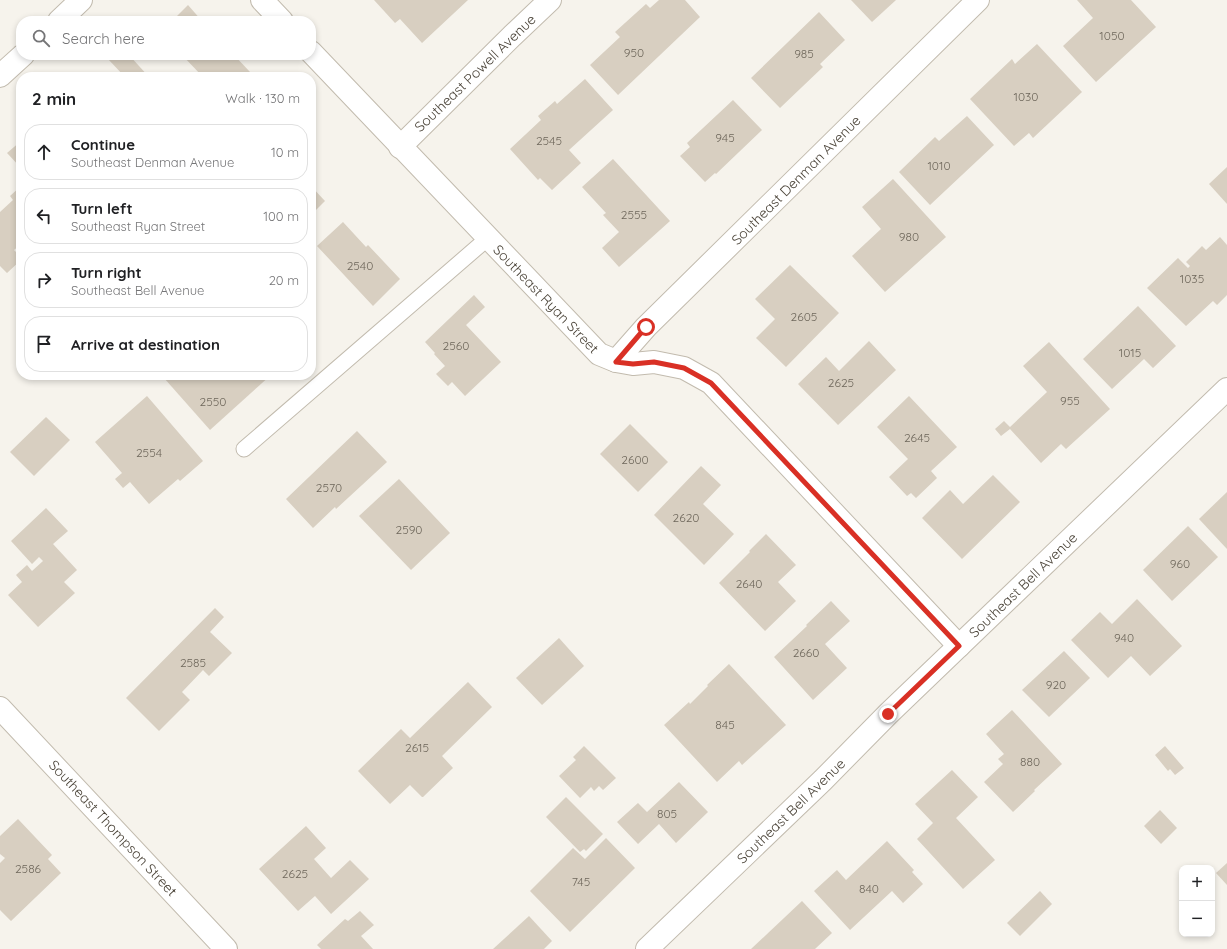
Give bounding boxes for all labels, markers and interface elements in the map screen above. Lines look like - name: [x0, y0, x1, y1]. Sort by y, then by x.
- street label: Southeast Powell Avenue: [411, 10, 540, 136]
- search box: [16, 16, 316, 60]
- icon: search: [30, 27, 52, 49]
- house number: 1050: [1099, 28, 1125, 43]
- text: Search here: [62, 29, 145, 48]
- house number: 950: [624, 45, 644, 60]
- house number: 985: [794, 46, 814, 61]
- text: 2 min: [32, 88, 76, 109]
- house number: 1030: [1013, 89, 1039, 104]
- text: Walk · 130 m: [225, 90, 300, 106]
- street label: Southeast Denman Avenue: [727, 111, 865, 249]
- house number: 945: [715, 130, 735, 145]
- house number: 2545: [536, 133, 562, 148]
- text: Continue: [71, 135, 135, 154]
- icon: ahead: [33, 141, 55, 163]
- text: 10 m: [271, 144, 299, 160]
- text: Southeast Denman Avenue: [71, 154, 234, 170]
- house number: 1010: [927, 158, 951, 173]
- text: Turn left: [71, 199, 133, 218]
- icon: left: [33, 205, 55, 227]
- house number: 2555: [621, 207, 647, 222]
- text: 100 m: [263, 208, 299, 224]
- text: Southeast Ryan Street: [71, 218, 205, 234]
- house number: 980: [899, 229, 919, 244]
- street label: Southeast Ryan Street: [489, 241, 603, 357]
- house number: 2540: [347, 258, 373, 273]
- text: Turn right: [71, 263, 142, 282]
- icon: right: [33, 269, 55, 291]
- house number: 1035: [1180, 271, 1204, 286]
- text: 20 m: [269, 272, 299, 288]
- text: Southeast Bell Avenue: [71, 282, 204, 298]
- house number: 2605: [791, 309, 817, 324]
- route start: [637, 318, 655, 336]
- icon: arrive: [33, 333, 55, 355]
- text: Arrive at destination: [71, 335, 220, 354]
- house number: 2560: [443, 338, 469, 353]
- house number: 1015: [1119, 345, 1141, 360]
- house number: 2625: [828, 375, 854, 390]
- house number: 955: [1060, 393, 1080, 408]
- house number: 2550: [200, 394, 226, 409]
- house number: 2645: [904, 430, 930, 445]
- house number: 2554: [136, 445, 162, 460]
- house number: 2600: [621, 452, 649, 467]
- house number: 2570: [316, 480, 342, 495]
- house number: 2620: [673, 510, 699, 525]
- house number: 2590: [395, 522, 423, 537]
- street label: Southeast Bell Avenue: [965, 529, 1081, 641]
- house number: 960: [1170, 556, 1190, 571]
- house number: 2640: [736, 576, 762, 591]
- house number: 940: [1114, 630, 1134, 645]
- house number: 2660: [793, 645, 819, 660]
- house number: 2585: [180, 655, 206, 670]
- house number: 920: [1046, 677, 1066, 692]
- route end: [879, 705, 897, 723]
- house number: 845: [715, 717, 735, 732]
- house number: 2615: [405, 740, 429, 755]
- house number: 880: [1020, 754, 1040, 769]
- street label: Southeast Bell Avenue: [733, 755, 849, 867]
- street label: Southeast Thompson Street: [45, 756, 181, 900]
- house number: 805: [657, 806, 677, 821]
- house number: 2586: [15, 861, 42, 876]
- map controls: [1179, 865, 1215, 937]
- button: +: [1179, 865, 1215, 901]
- house number: 2625: [282, 866, 308, 881]
- house number: 745: [572, 874, 590, 889]
- house number: 840: [859, 881, 879, 896]
- button: −: [1179, 901, 1215, 937]

